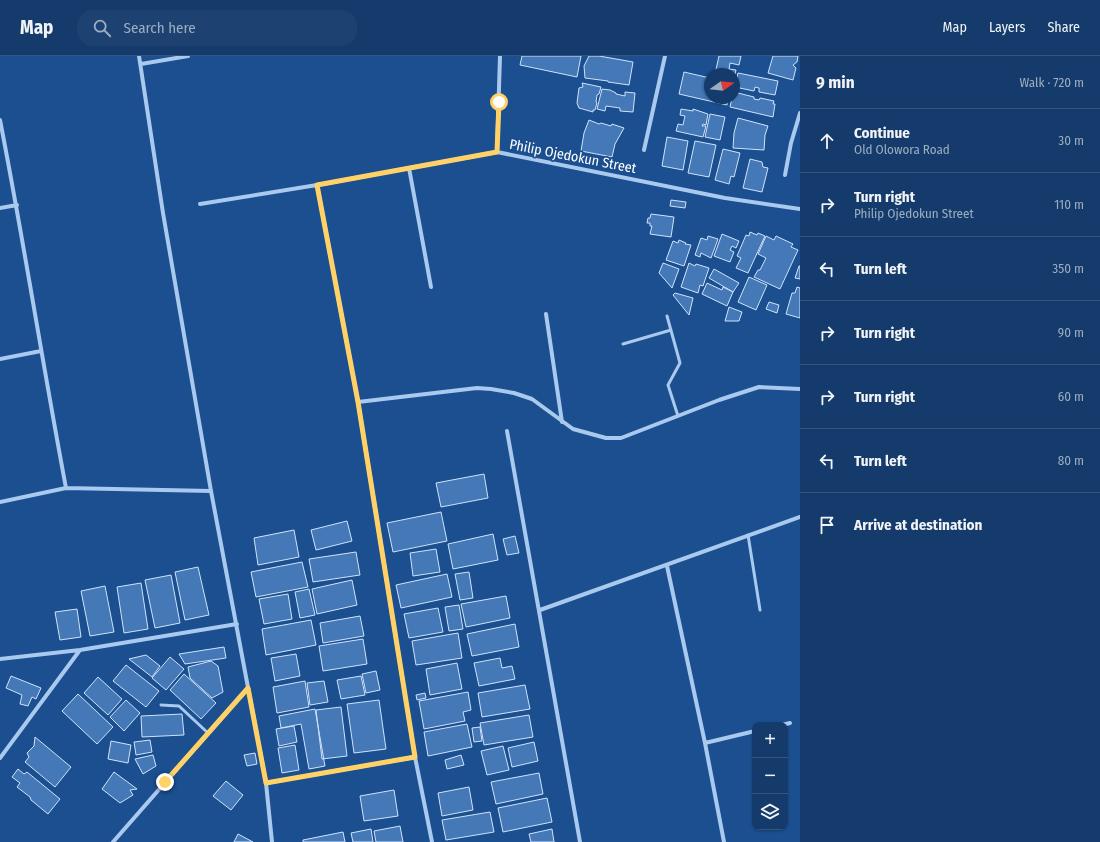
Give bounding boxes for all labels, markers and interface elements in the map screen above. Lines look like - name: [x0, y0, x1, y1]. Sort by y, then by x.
- search box: [77, 10, 357, 46]
- text: Map: [20, 16, 53, 39]
- icon: search: [91, 17, 113, 39]
- text: Search here: [123, 19, 196, 37]
- text: Map: [943, 19, 967, 36]
- text: Layers: [989, 19, 1025, 36]
- text: Share: [1047, 19, 1080, 36]
- north arrow: [704, 68, 740, 104]
- text: 9 min: [816, 72, 855, 93]
- text: Walk · 720 m: [1019, 75, 1084, 90]
- route start: [490, 93, 508, 111]
- text: Continue: [854, 124, 910, 142]
- icon: ahead: [816, 130, 838, 152]
- text: 30 m: [1058, 133, 1084, 148]
- street label: Philip Ojedokun Street: [508, 136, 638, 177]
- text: Old Olowora Road: [854, 142, 950, 157]
- text: Turn right: [854, 188, 915, 206]
- icon: right: [816, 194, 838, 216]
- text: 110 m: [1054, 197, 1084, 212]
- text: Philip Ojedokun Street: [854, 206, 974, 221]
- icon: left: [816, 258, 838, 280]
- text: Turn left: [854, 260, 907, 278]
- text: 350 m: [1052, 261, 1084, 276]
- icon: right: [816, 322, 838, 344]
- text: Turn right: [854, 324, 915, 342]
- text: 90 m: [1058, 325, 1084, 340]
- icon: right: [816, 386, 838, 408]
- text: Turn right: [854, 388, 915, 406]
- text: 60 m: [1058, 389, 1084, 404]
- icon: left: [816, 450, 838, 472]
- text: Turn left: [854, 452, 907, 470]
- text: 80 m: [1058, 453, 1084, 468]
- icon: arrive: [816, 514, 838, 536]
- text: Arrive at destination: [854, 516, 982, 534]
- map controls: [752, 722, 788, 830]
- button: +: [752, 722, 788, 758]
- button: −: [752, 758, 788, 794]
- route end: [156, 773, 174, 791]
- button: layers: [752, 794, 788, 830]

